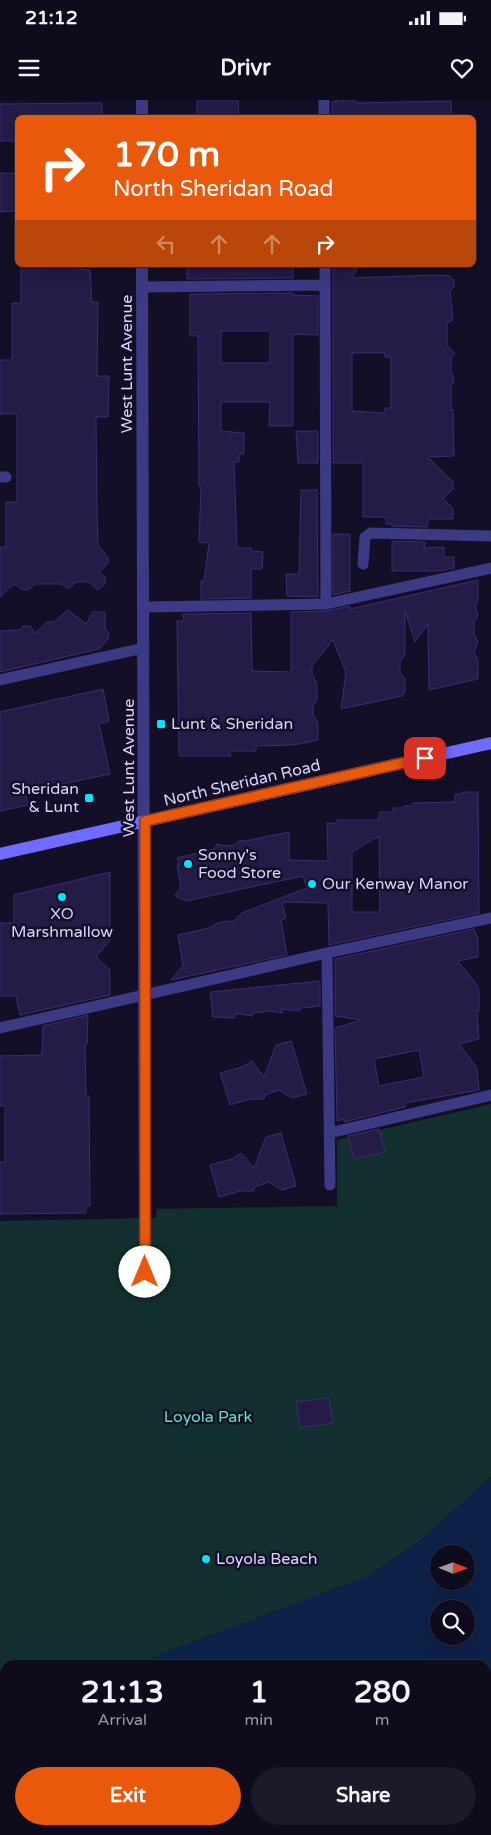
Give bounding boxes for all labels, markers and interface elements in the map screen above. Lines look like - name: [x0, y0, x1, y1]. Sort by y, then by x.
- text: 21:12: [25, 7, 78, 29]
- icon: menu: [15, 54, 43, 82]
- icon: heart: [448, 54, 476, 82]
- text: Drivr: [220, 55, 271, 81]
- text: 170 m: [113, 134, 220, 176]
- icon: right: [30, 135, 95, 200]
- text: North Sheridan Road: [113, 176, 333, 202]
- icon: left: [152, 230, 180, 258]
- icon: ahead: [205, 230, 233, 258]
- icon: ahead: [258, 230, 286, 258]
- icon: right: [311, 230, 339, 258]
- street label: West Lunt Avenue: [117, 295, 137, 433]
- street label: West Lunt Avenue: [119, 699, 139, 837]
- place label: Lunt & Sheridan: [171, 714, 293, 734]
- marker: Lunt & Sheridan: [155, 718, 167, 730]
- pin: [404, 737, 446, 779]
- icon: arrive: [411, 744, 439, 772]
- street label: North Sheridan Road: [162, 755, 322, 811]
- place label: Sheridan & Lunt: [12, 779, 79, 817]
- marker: Sheridan & Lunt: [83, 792, 95, 804]
- place label: Sonny's Food Store: [198, 845, 281, 883]
- marker: Sonny's Food Store: [182, 858, 194, 870]
- place label: Our Kenway Manor: [322, 874, 469, 894]
- marker: Our Kenway Manor: [306, 878, 318, 890]
- marker: XO Marshmallow: [56, 891, 68, 903]
- place label: XO Marshmallow: [11, 904, 113, 942]
- position arrow: [118, 1245, 170, 1297]
- park label: Loyola Park: [164, 1407, 252, 1427]
- north arrow: [430, 1545, 475, 1590]
- map controls: [430, 1545, 475, 1645]
- place label: Loyola Beach: [216, 1549, 318, 1569]
- marker: Loyola Beach: [200, 1553, 212, 1565]
- button: search: [430, 1600, 475, 1645]
- text: 21:13: [81, 1674, 164, 1711]
- text: 1: [249, 1674, 268, 1711]
- text: 280: [354, 1674, 410, 1711]
- text: Arrival: [98, 1710, 147, 1730]
- text: min: [245, 1710, 273, 1730]
- text: m: [375, 1710, 389, 1730]
- button: Exit: [15, 1767, 241, 1825]
- button: Share: [251, 1767, 476, 1825]

